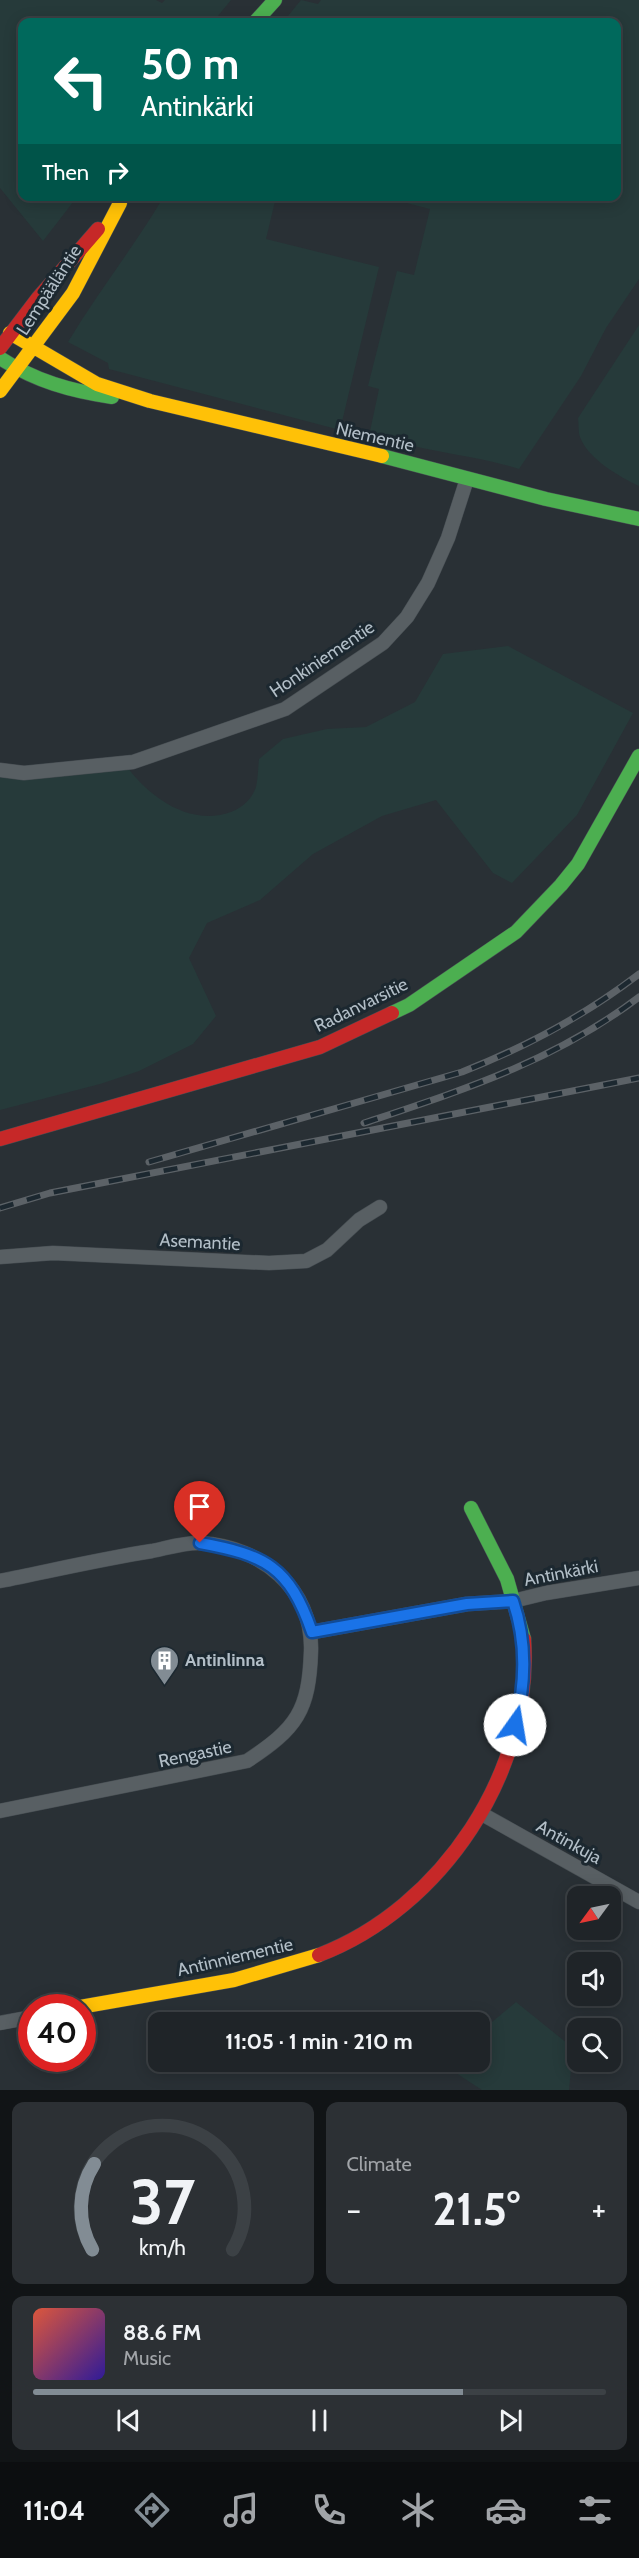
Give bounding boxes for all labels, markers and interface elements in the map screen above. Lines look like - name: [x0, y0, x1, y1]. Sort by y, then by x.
- text: 50 m: [141, 38, 239, 90]
- icon: left: [42, 42, 120, 120]
- text: Antinkärki: [141, 90, 254, 123]
- icon: right: [101, 156, 134, 189]
- text: Then: [42, 159, 89, 186]
- street label: Lempääläntie: [12, 241, 86, 339]
- street label: Niementie: [334, 417, 416, 457]
- street label: Honkiniementie: [266, 616, 378, 702]
- street label: Radanvarsitie: [311, 973, 411, 1037]
- street label: Asemantie: [159, 1229, 241, 1255]
- pin: [174, 1481, 225, 1543]
- icon: arrive: [183, 1490, 216, 1523]
- street label: Antinkärki: [522, 1555, 600, 1591]
- building icon: Antinlinna: [148, 1644, 180, 1686]
- place label: Antinlinna: [185, 1649, 264, 1671]
- position arrow: [483, 1693, 547, 1757]
- street label: Rengastie: [157, 1736, 233, 1772]
- street label: Antinkuja: [533, 1815, 606, 1869]
- north arrow: [567, 1886, 621, 1940]
- map controls: [567, 1886, 621, 2072]
- street label: Antinniementie: [175, 1933, 295, 1981]
- button: sound: [567, 1952, 621, 2006]
- speed limit sign: 40: [18, 1994, 96, 2072]
- button: search: [567, 2018, 621, 2072]
- text: 11:05 · 1 min · 210 m: [225, 2028, 413, 2055]
- text: Climate: [347, 2152, 412, 2176]
- text: 37: [130, 2164, 196, 2240]
- text: 21.5°: [432, 2182, 520, 2236]
- text: −: [347, 2189, 361, 2229]
- text: +: [591, 2189, 606, 2229]
- text: km/h: [139, 2234, 186, 2260]
- text: 88.6 FM: [123, 2319, 201, 2346]
- text: Music: [123, 2346, 171, 2370]
- icon: previous: [112, 2404, 145, 2437]
- icon: pause: [303, 2404, 336, 2437]
- icon: next: [494, 2404, 527, 2437]
- icon: directions: [131, 2489, 173, 2531]
- icon: music: [220, 2489, 262, 2531]
- icon: phone: [308, 2489, 350, 2531]
- icon: climate: [397, 2489, 439, 2531]
- icon: car: [485, 2489, 527, 2531]
- icon: filters: [574, 2489, 616, 2531]
- text: 11:04: [23, 2494, 85, 2527]

